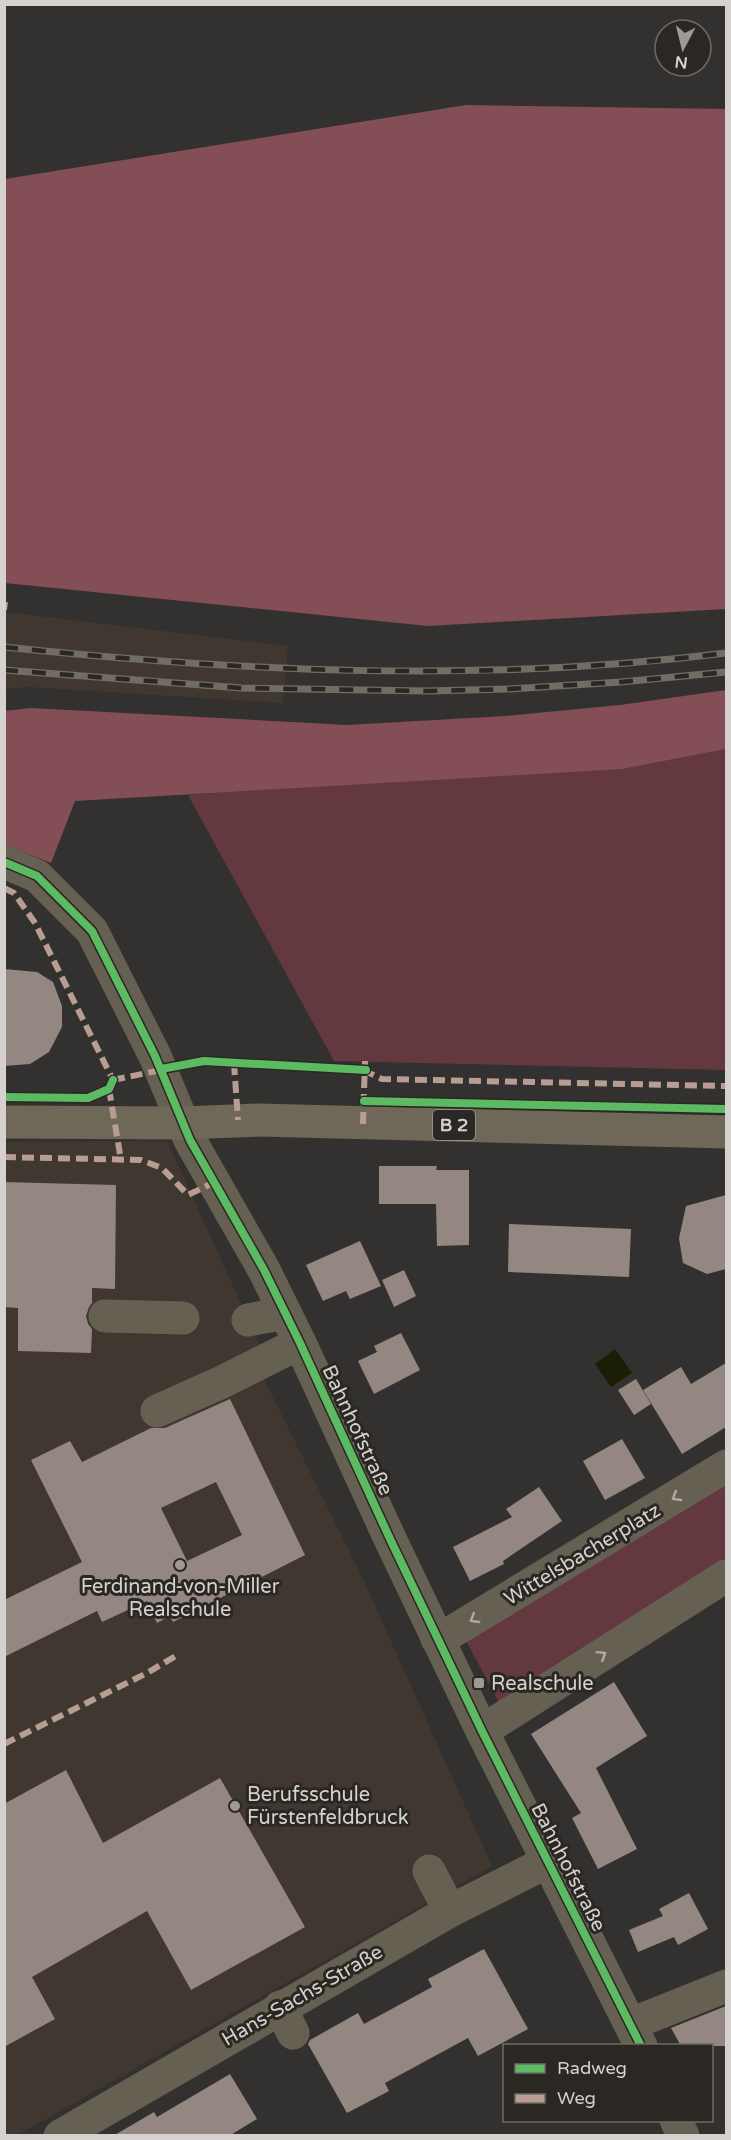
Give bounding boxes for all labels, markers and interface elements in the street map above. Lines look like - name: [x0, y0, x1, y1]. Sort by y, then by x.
- north arrow: [653, 18, 713, 78]
- text: N: [674, 51, 689, 73]
- road number: B 2: [433, 1110, 475, 1140]
- street label: Bahnhofstraße: [316, 1362, 398, 1499]
- one-way arrow: [672, 1489, 682, 1501]
- street label: Wittelsbacherplatz: [500, 1499, 665, 1611]
- marker: Ferdinand-von-Miller Realschule: [173, 1558, 187, 1572]
- place label: Ferdinand-von-Miller Realschule: [81, 1575, 280, 1622]
- one-way arrow: [470, 1612, 480, 1624]
- one-way arrow: [596, 1650, 606, 1662]
- place label: Realschule: [491, 1672, 594, 1696]
- marker: Realschule: [472, 1676, 486, 1690]
- place label: Berufsschule Fürstenfeldbruck: [247, 1783, 409, 1830]
- marker: Berufsschule Fürstenfeldbruck: [228, 1799, 242, 1813]
- street label: Bahnhofstraße: [525, 1799, 611, 1936]
- street label: Hans-Sachs-Straße: [218, 1940, 387, 2052]
- legend: [503, 2044, 713, 2122]
- text: Radweg: [557, 2057, 627, 2079]
- text: Weg: [557, 2087, 596, 2109]

